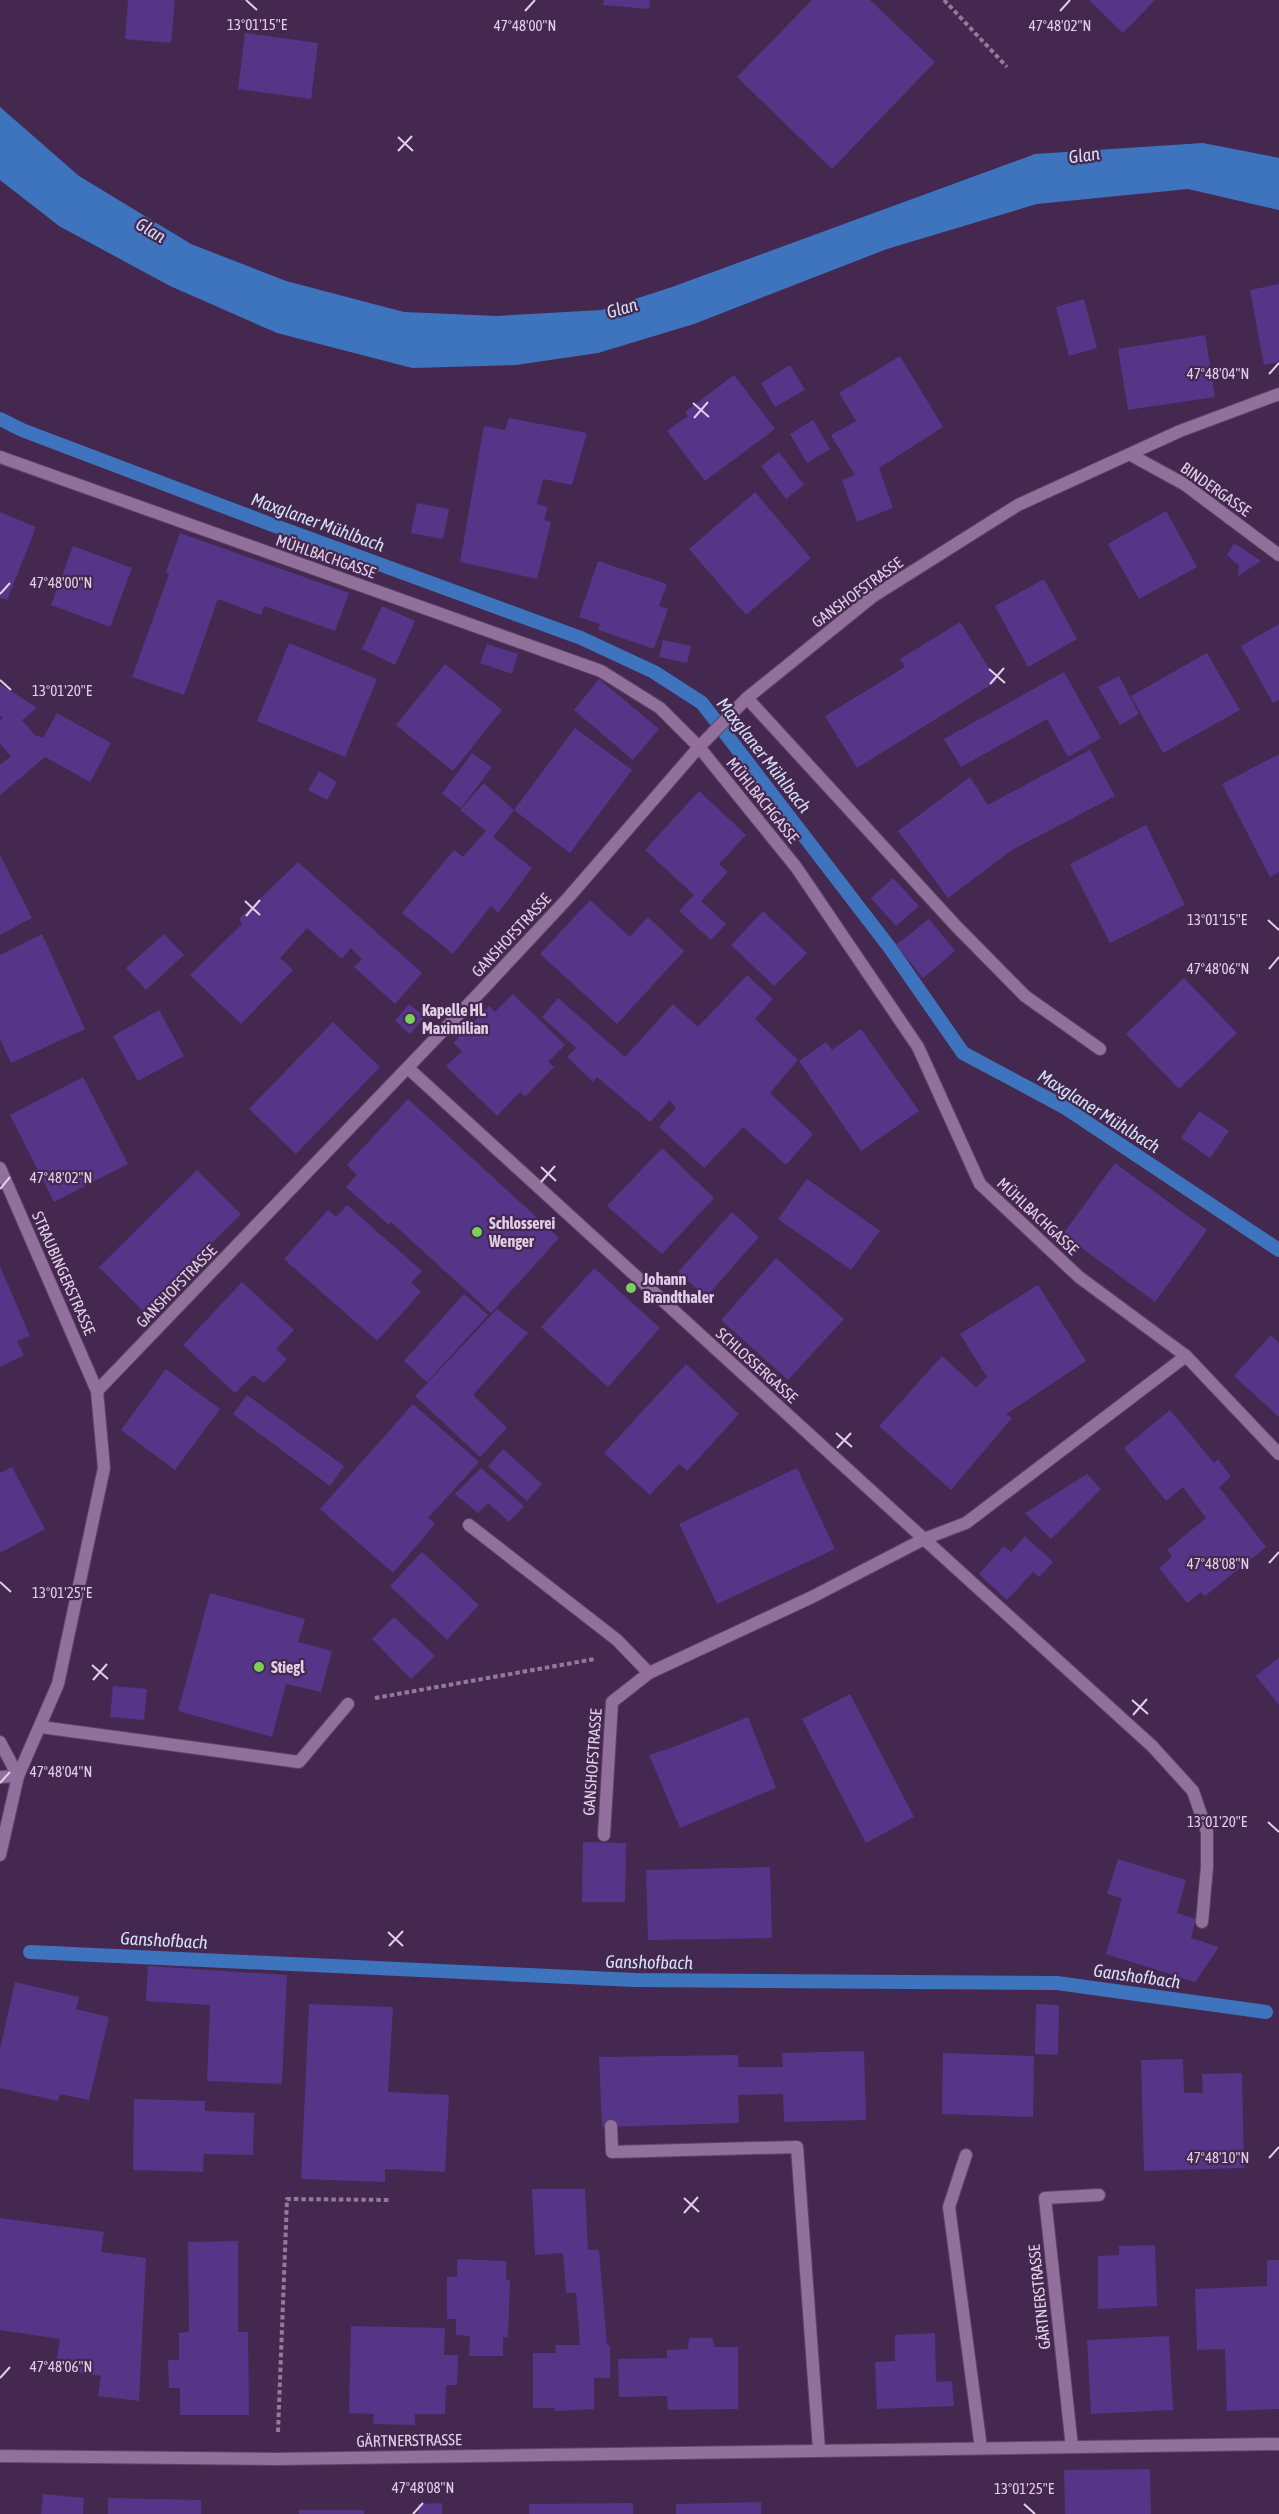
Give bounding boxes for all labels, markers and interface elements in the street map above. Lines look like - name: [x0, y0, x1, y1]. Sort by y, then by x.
- text: 13°01'15"E: [227, 16, 288, 33]
- text: 47°48'00"N: [494, 17, 556, 34]
- text: 47°48'02"N: [1029, 17, 1091, 34]
- water label: Glan: [1067, 142, 1101, 168]
- water label: Glan: [132, 213, 170, 247]
- water label: Glan: [604, 294, 640, 322]
- text: 47°48'04"N: [1187, 365, 1249, 382]
- street label: BINDERGASSE: [1178, 458, 1255, 520]
- water label: Maxglaner Mühlbach: [249, 488, 388, 556]
- street label: MÜHLBACHGASSE: [274, 531, 378, 582]
- street label: GANSHOFSTRASSE: [808, 553, 906, 631]
- text: 47°48'00"N: [30, 574, 92, 591]
- text: 13°01'20"E: [32, 682, 93, 699]
- water label: Maxglaner Mühlbach: [713, 693, 816, 817]
- street label: MÜHLBACHGASSE: [723, 754, 803, 846]
- street label: GANSHOFSTRASSE: [468, 889, 554, 980]
- text: 13°01'15"E: [1187, 911, 1248, 928]
- text: 47°48'06"N: [1187, 960, 1249, 977]
- place label: Kapelle Hl. Maximilian: [422, 1001, 489, 1037]
- marker: Kapelle Hl. Maximilian: [403, 1012, 417, 1026]
- water label: Maxglaner Mühlbach: [1034, 1065, 1164, 1157]
- text: 47°48'02"N: [30, 1169, 92, 1186]
- street label: MÜHLBACHGASSE: [994, 1174, 1082, 1258]
- street label: STRAUBINGERSTRASSE: [29, 1208, 99, 1338]
- place label: Schlosserei Wenger: [488, 1214, 556, 1250]
- marker: Schlosserei Wenger: [470, 1225, 484, 1239]
- street label: GANSHOFSTRASSE: [132, 1241, 220, 1331]
- place label: Johann Brandthaler: [642, 1270, 714, 1306]
- marker: Johann Brandthaler: [624, 1281, 638, 1295]
- street label: SCHLOSSERGASSE: [713, 1324, 801, 1406]
- text: 47°48'08"N: [1187, 1555, 1249, 1572]
- text: 13°01'25"E: [32, 1584, 93, 1601]
- place label: Stiegl: [271, 1658, 305, 1676]
- marker: Stiegl: [252, 1660, 266, 1674]
- street label: GANSHOFSTRASSE: [579, 1708, 605, 1816]
- text: 47°48'04"N: [30, 1763, 92, 1780]
- text: 13°01'20"E: [1187, 1813, 1248, 1830]
- water label: Ganshofbach: [120, 1927, 208, 1953]
- water label: Ganshofbach: [605, 1951, 693, 1973]
- water label: Ganshofbach: [1092, 1960, 1182, 1993]
- text: 47°48'10"N: [1187, 2149, 1249, 2166]
- street label: GÄRTNERSTRASSE: [1025, 2243, 1053, 2350]
- text: 47°48'06"N: [30, 2358, 92, 2375]
- street label: GÄRTNERSTRASSE: [356, 2430, 462, 2450]
- text: 47°48'08"N: [392, 2479, 454, 2496]
- text: 13°01'25"E: [994, 2480, 1055, 2497]

